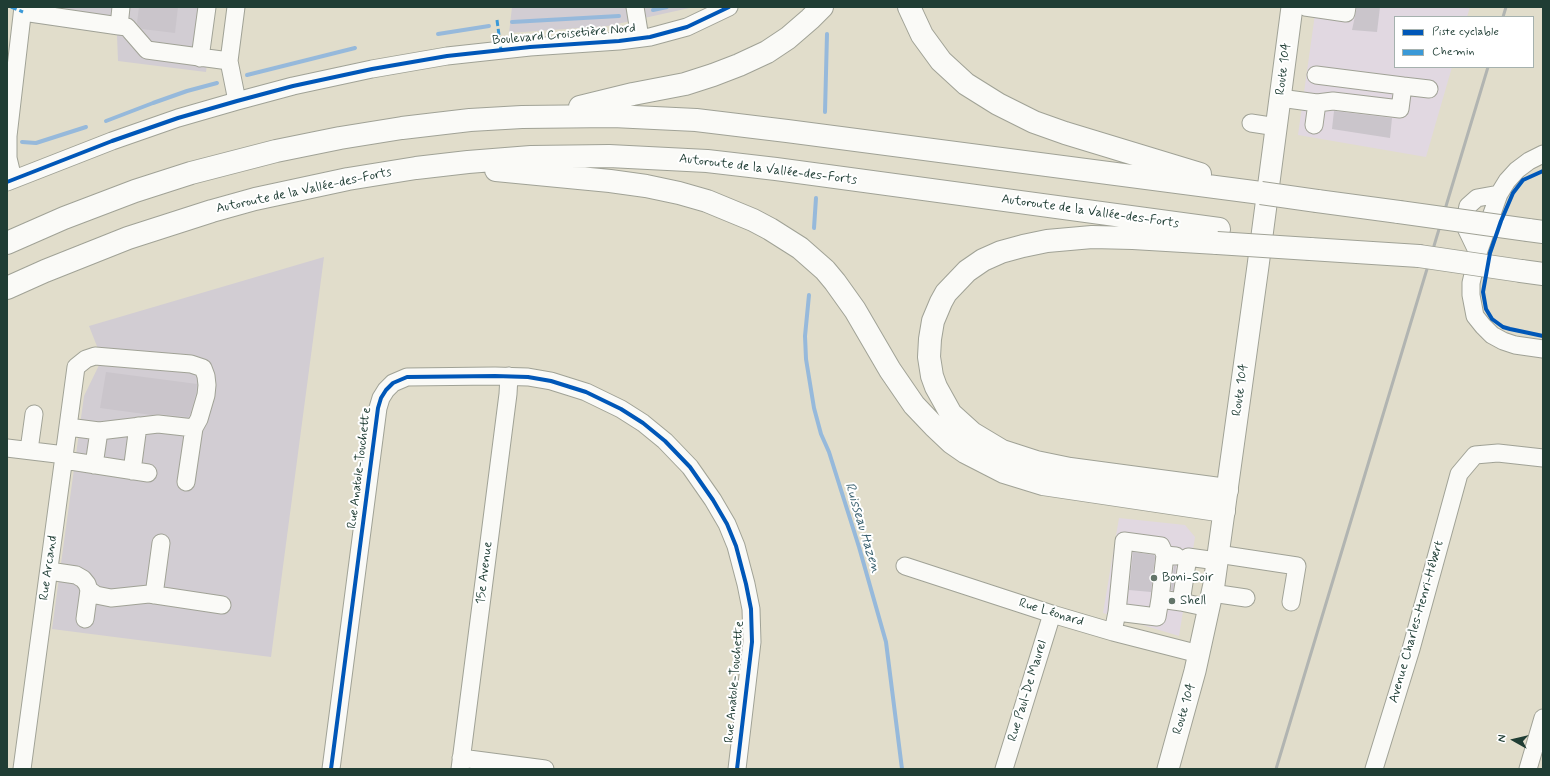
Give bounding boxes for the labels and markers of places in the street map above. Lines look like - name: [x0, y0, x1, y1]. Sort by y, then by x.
- place label: Boni-Soir: [1162, 570, 1213, 586]
- marker: Boni-Soir: [1149, 573, 1159, 583]
- place label: Shell: [1180, 593, 1206, 609]
- marker: Shell: [1167, 596, 1177, 606]

